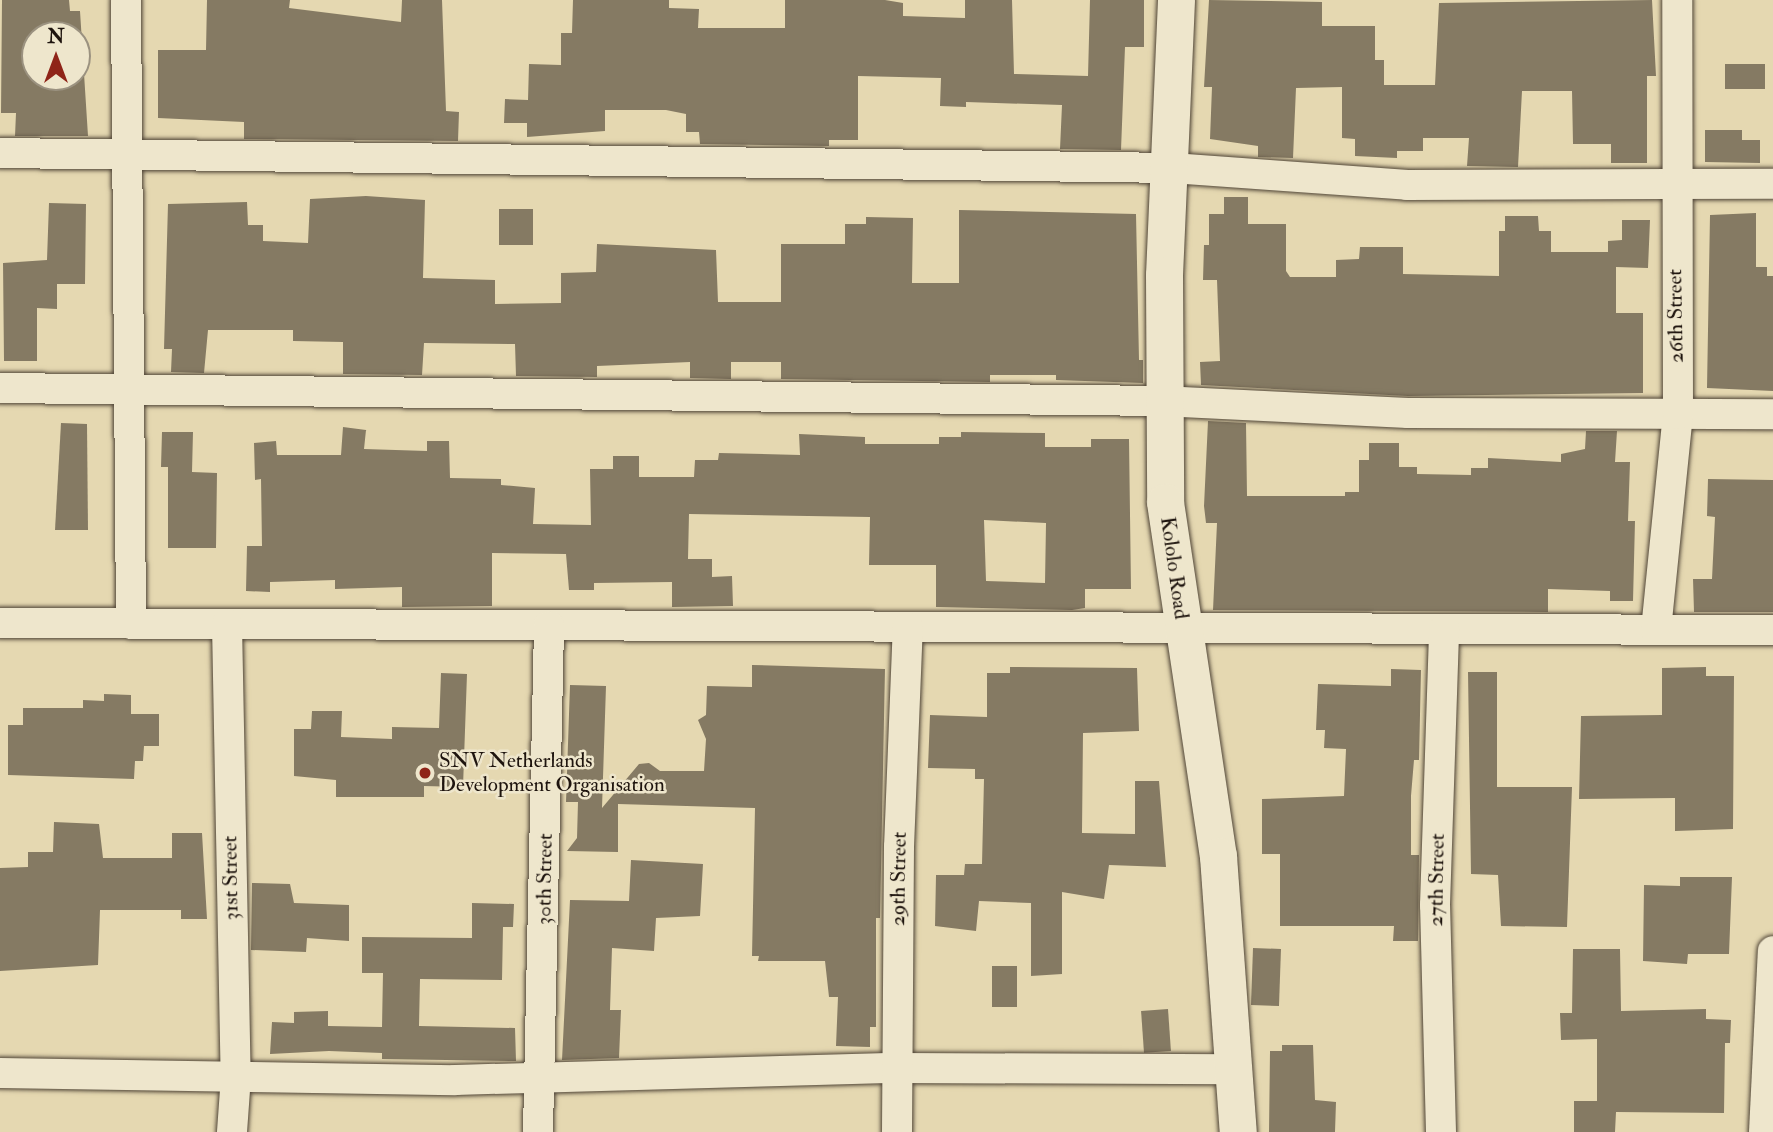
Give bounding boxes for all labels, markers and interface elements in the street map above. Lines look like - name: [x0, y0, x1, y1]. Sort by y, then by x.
- north arrow: [21, 21, 91, 91]
- text: N: [47, 25, 65, 49]
- street label: 26th Street: [1663, 269, 1689, 363]
- street label: Kololo Road: [1154, 515, 1194, 621]
- place label: SNV Netherlands Development Organisation: [439, 748, 665, 798]
- marker: SNV Netherlands Development Organisation: [417, 765, 433, 781]
- street label: 29th Street: [886, 832, 912, 926]
- street label: 30th Street: [532, 833, 558, 925]
- street label: 27th Street: [1424, 833, 1450, 927]
- street label: 31st Street: [218, 835, 244, 921]

